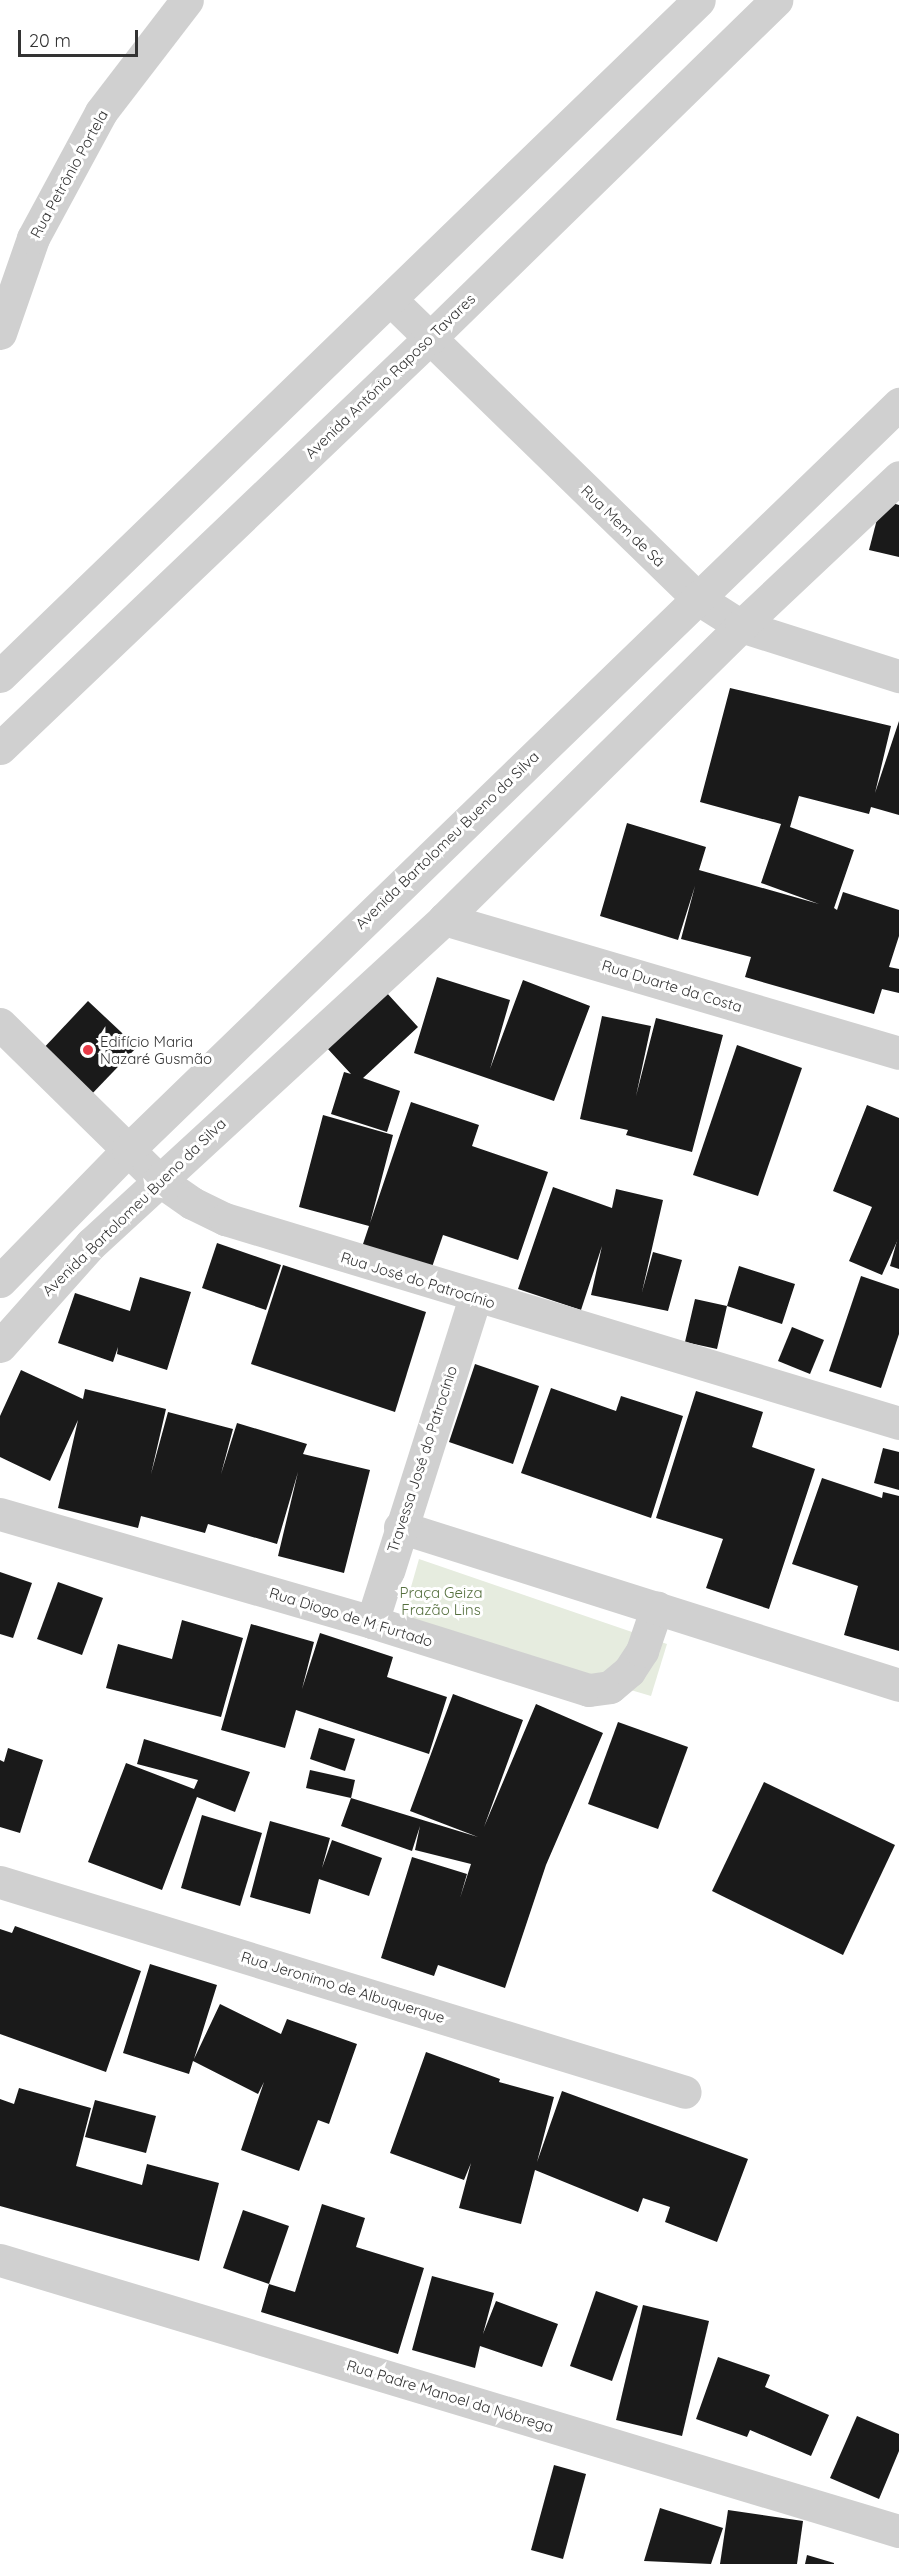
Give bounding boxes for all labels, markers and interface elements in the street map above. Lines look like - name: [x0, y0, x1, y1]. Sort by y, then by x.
- scale bar: [21, 18, 141, 56]
- text: 20 m: [29, 29, 71, 52]
- street label: Rua Petrônio Portela: [26, 107, 112, 241]
- street label: Avenida Antônio Raposo Tavares: [301, 290, 479, 462]
- street label: Rua Mem de Sá: [577, 482, 669, 570]
- street label: Avenida Bartolomeu Bueno da Silva: [351, 747, 543, 933]
- street label: Rua Duarte da Costa: [600, 956, 744, 1016]
- place label: Edifício Maria Nazaré Gusmão: [100, 1032, 212, 1067]
- marker: Edifício Maria Nazaré Gusmão: [81, 1043, 95, 1057]
- street label: Avenida Bartolomeu Bueno da Silva: [38, 1114, 230, 1300]
- street label: Rua José do Patrocínio: [339, 1248, 497, 1312]
- street label: Travessa José do Patrocínio: [383, 1363, 461, 1555]
- park label: Praça Geiza Frazão Lins: [400, 1583, 482, 1618]
- street label: Rua Diogo de M Furtado: [267, 1584, 435, 1650]
- street label: Rua Jeronimo de Albuquerque: [239, 1947, 447, 2027]
- street label: Rua Padre Manoel da Nóbrega: [344, 2356, 556, 2436]

